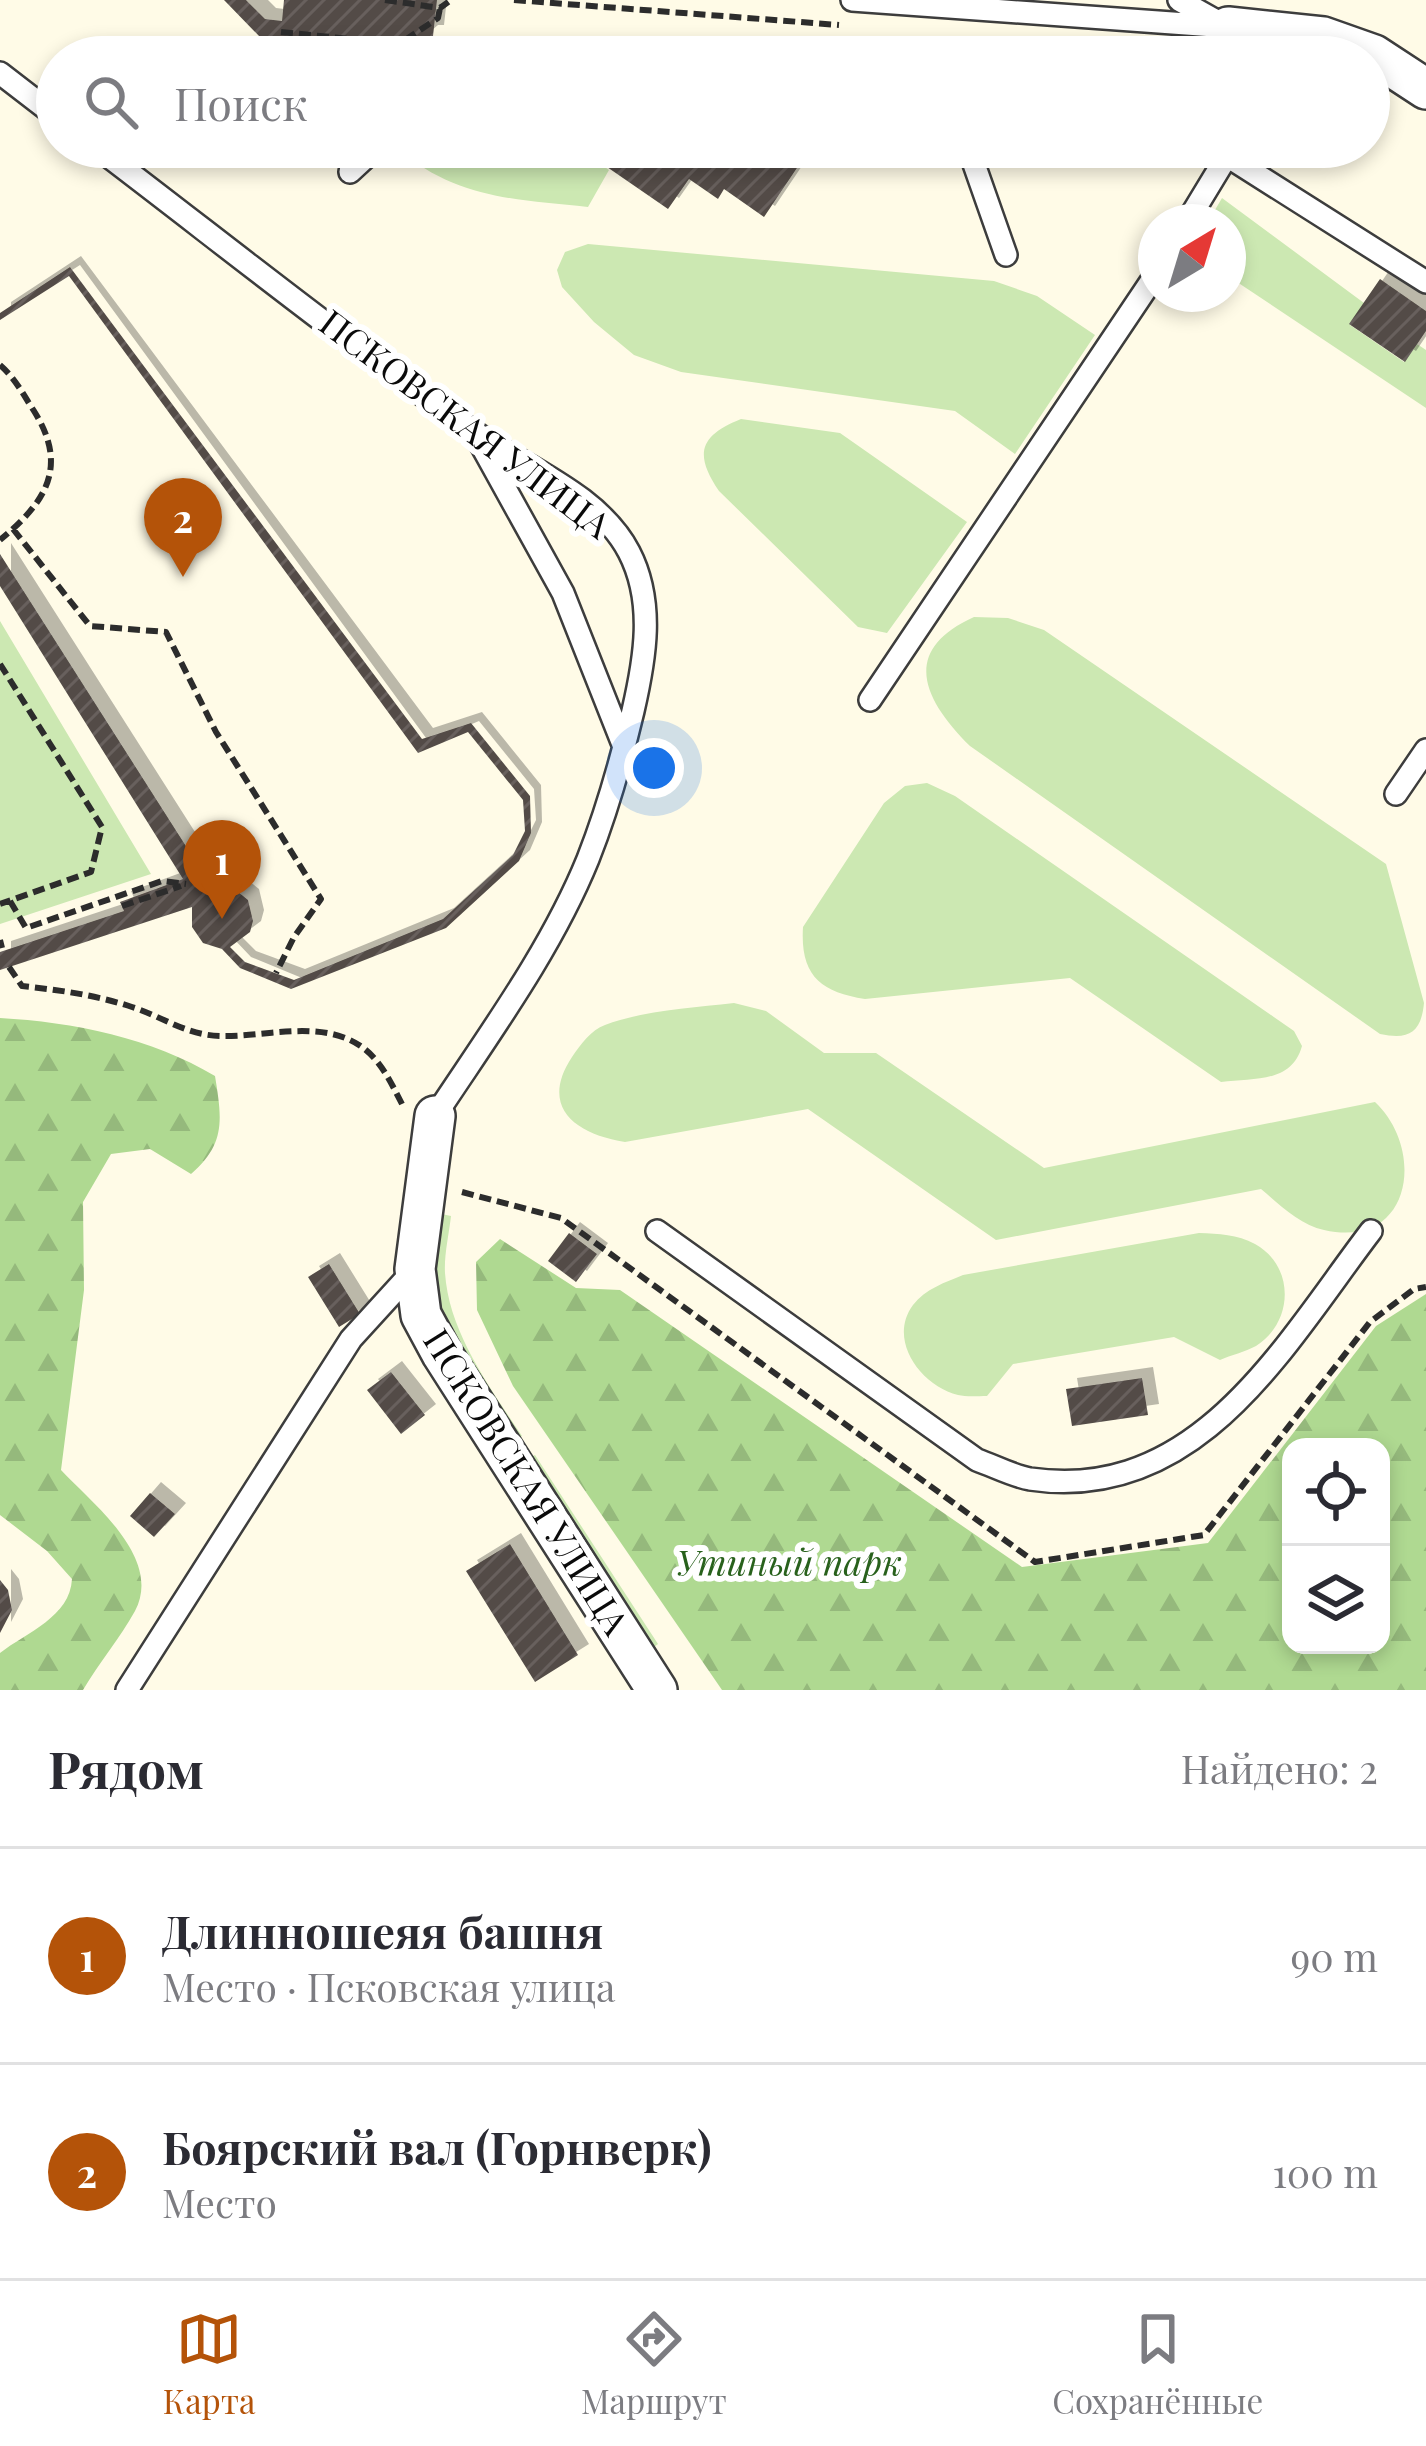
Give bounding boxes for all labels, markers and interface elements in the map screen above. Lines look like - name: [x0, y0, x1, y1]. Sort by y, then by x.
- search box: [36, 36, 1390, 168]
- icon: search: [78, 69, 144, 135]
- text: Поиск: [174, 72, 308, 132]
- north arrow: [1138, 204, 1246, 312]
- street label: ПСКОВСКАЯ УЛИЦА: [311, 297, 622, 548]
- pin: 2: [144, 478, 222, 577]
- your location: [624, 738, 684, 798]
- pin: 1: [183, 820, 261, 919]
- street label: ПСКОВСКАЯ УЛИЦА: [414, 1319, 642, 1643]
- map controls: [1282, 1438, 1390, 1654]
- button: locate: [1282, 1438, 1390, 1546]
- park label: Утиный парк: [676, 1537, 902, 1585]
- button: layers: [1282, 1546, 1390, 1654]
- text: Рядом: [48, 1734, 204, 1802]
- text: Найдено: 2: [1181, 1742, 1378, 1794]
- text: Длинношеяя башня: [162, 1900, 603, 1960]
- text: 1: [80, 1930, 94, 1982]
- text: 90 m: [1290, 1930, 1378, 1982]
- text: Место · Псковская улица: [162, 1960, 615, 2012]
- text: Боярский вал (Горнверк): [162, 2116, 712, 2176]
- text: 2: [77, 2146, 97, 2198]
- text: 100 m: [1272, 2146, 1378, 2198]
- text: Место: [162, 2176, 277, 2228]
- tab: Карта: [163, 2306, 255, 2422]
- tab: Маршрут: [581, 2306, 727, 2422]
- tab: Сохранённые: [1052, 2306, 1263, 2422]

